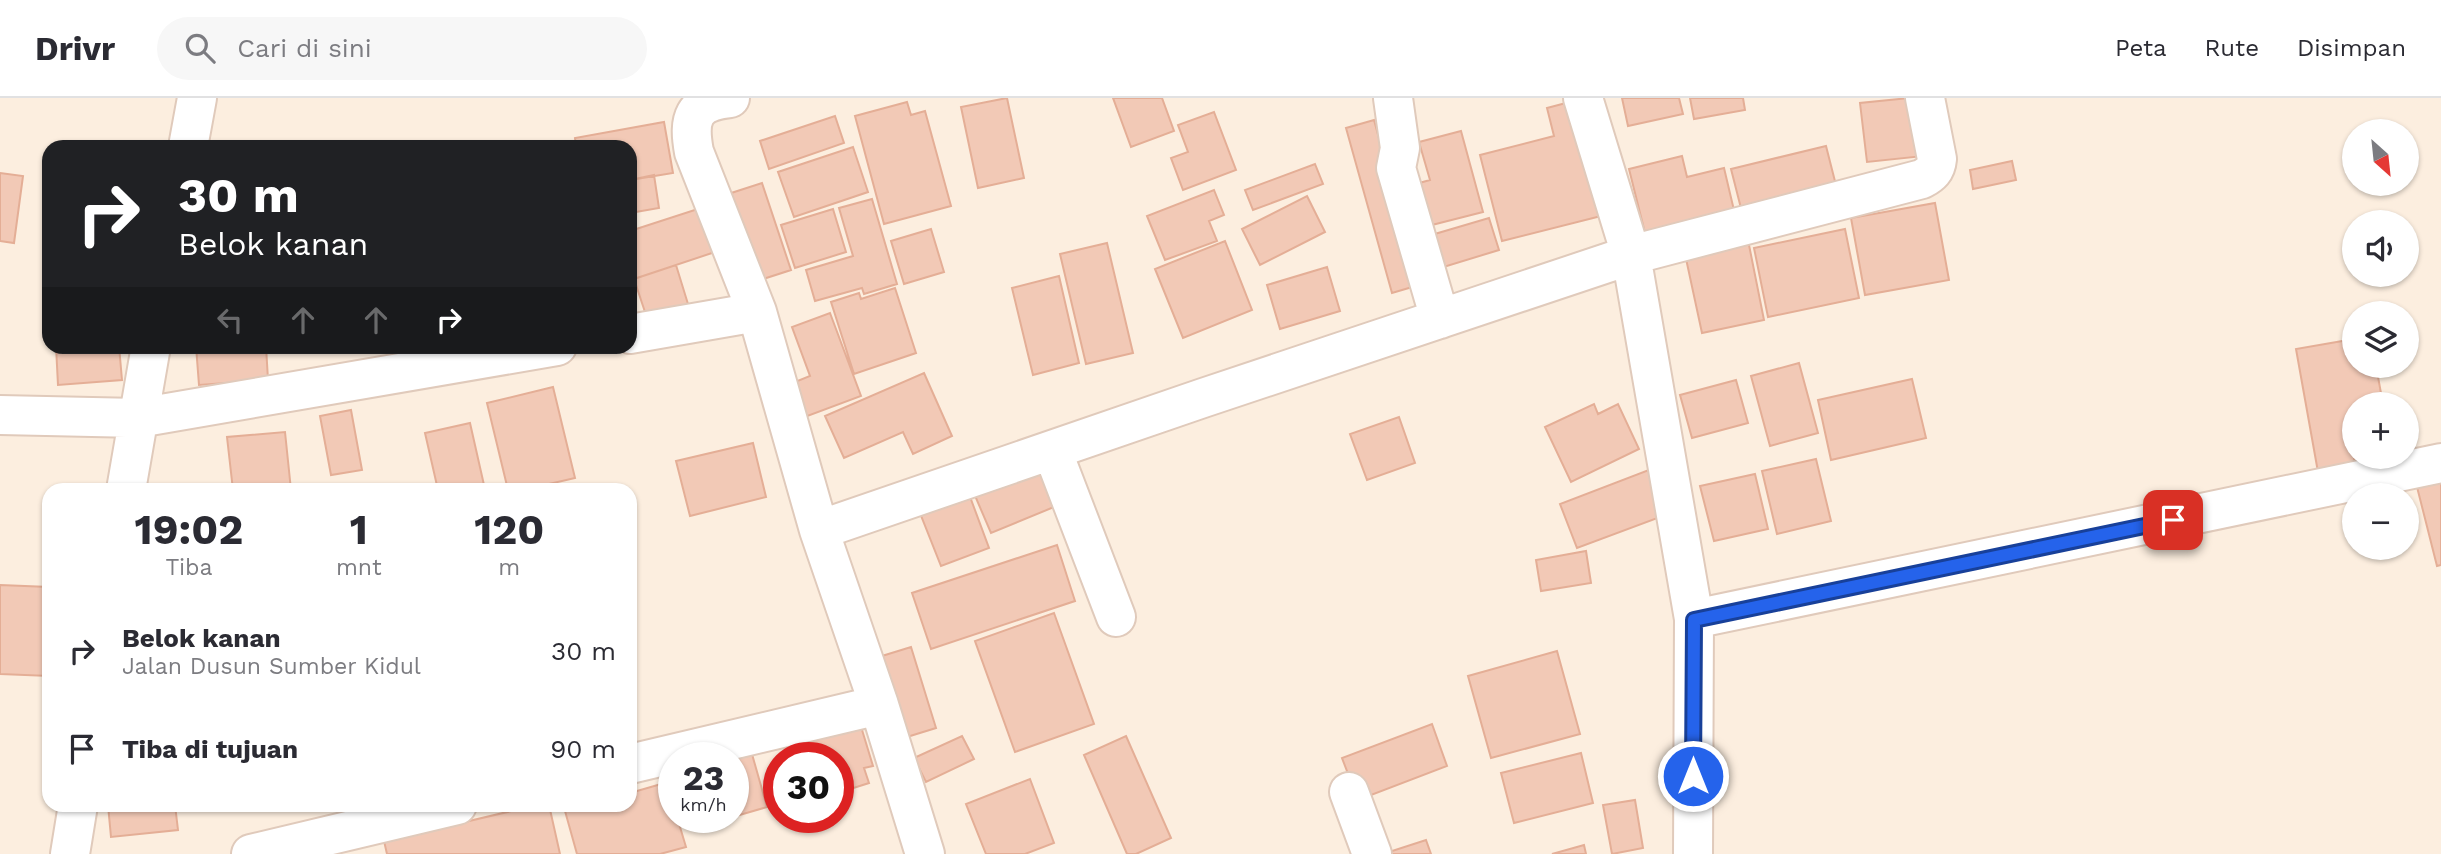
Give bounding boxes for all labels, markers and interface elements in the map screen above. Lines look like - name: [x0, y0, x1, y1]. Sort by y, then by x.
- search box: [157, 17, 647, 80]
- text: Drivr: [35, 29, 115, 68]
- icon: search: [181, 29, 219, 67]
- text: Cari di sini: [237, 33, 372, 63]
- text: Peta: [2115, 34, 2167, 62]
- text: Rute: [2205, 34, 2259, 62]
- text: Disimpan: [2297, 34, 2406, 62]
- north arrow: [2342, 119, 2418, 196]
- map controls: [2342, 119, 2419, 560]
- text: 30 m: [178, 166, 299, 224]
- icon: right: [63, 168, 154, 259]
- button: sound: [2342, 210, 2419, 287]
- text: Belok kanan: [178, 225, 368, 263]
- icon: left: [211, 301, 249, 339]
- icon: ahead: [284, 301, 322, 339]
- icon: ahead: [357, 301, 395, 339]
- icon: right: [430, 301, 468, 339]
- button: layers: [2342, 301, 2419, 378]
- button: +: [2342, 392, 2419, 469]
- button: −: [2342, 483, 2419, 560]
- pin: [2143, 490, 2203, 550]
- icon: arrive: [2154, 501, 2192, 539]
- text: 19:02: [135, 505, 243, 554]
- text: 1: [350, 505, 368, 554]
- text: 120: [474, 505, 544, 554]
- text: Tiba: [165, 554, 213, 581]
- text: mnt: [336, 554, 382, 581]
- text: m: [498, 554, 520, 581]
- text: Belok kanan: [122, 623, 281, 653]
- icon: right: [63, 632, 101, 670]
- text: 30 m: [551, 636, 616, 666]
- text: Jalan Dusun Sumber Kidul: [122, 653, 421, 680]
- icon: arrive: [63, 730, 101, 768]
- text: Tiba di tujuan: [122, 734, 298, 764]
- text: 90 m: [550, 734, 616, 764]
- position arrow: [1656, 739, 1730, 813]
- speed limit sign: 30: [763, 742, 854, 833]
- text: 23: [683, 757, 724, 799]
- text: km/h: [680, 794, 727, 815]

